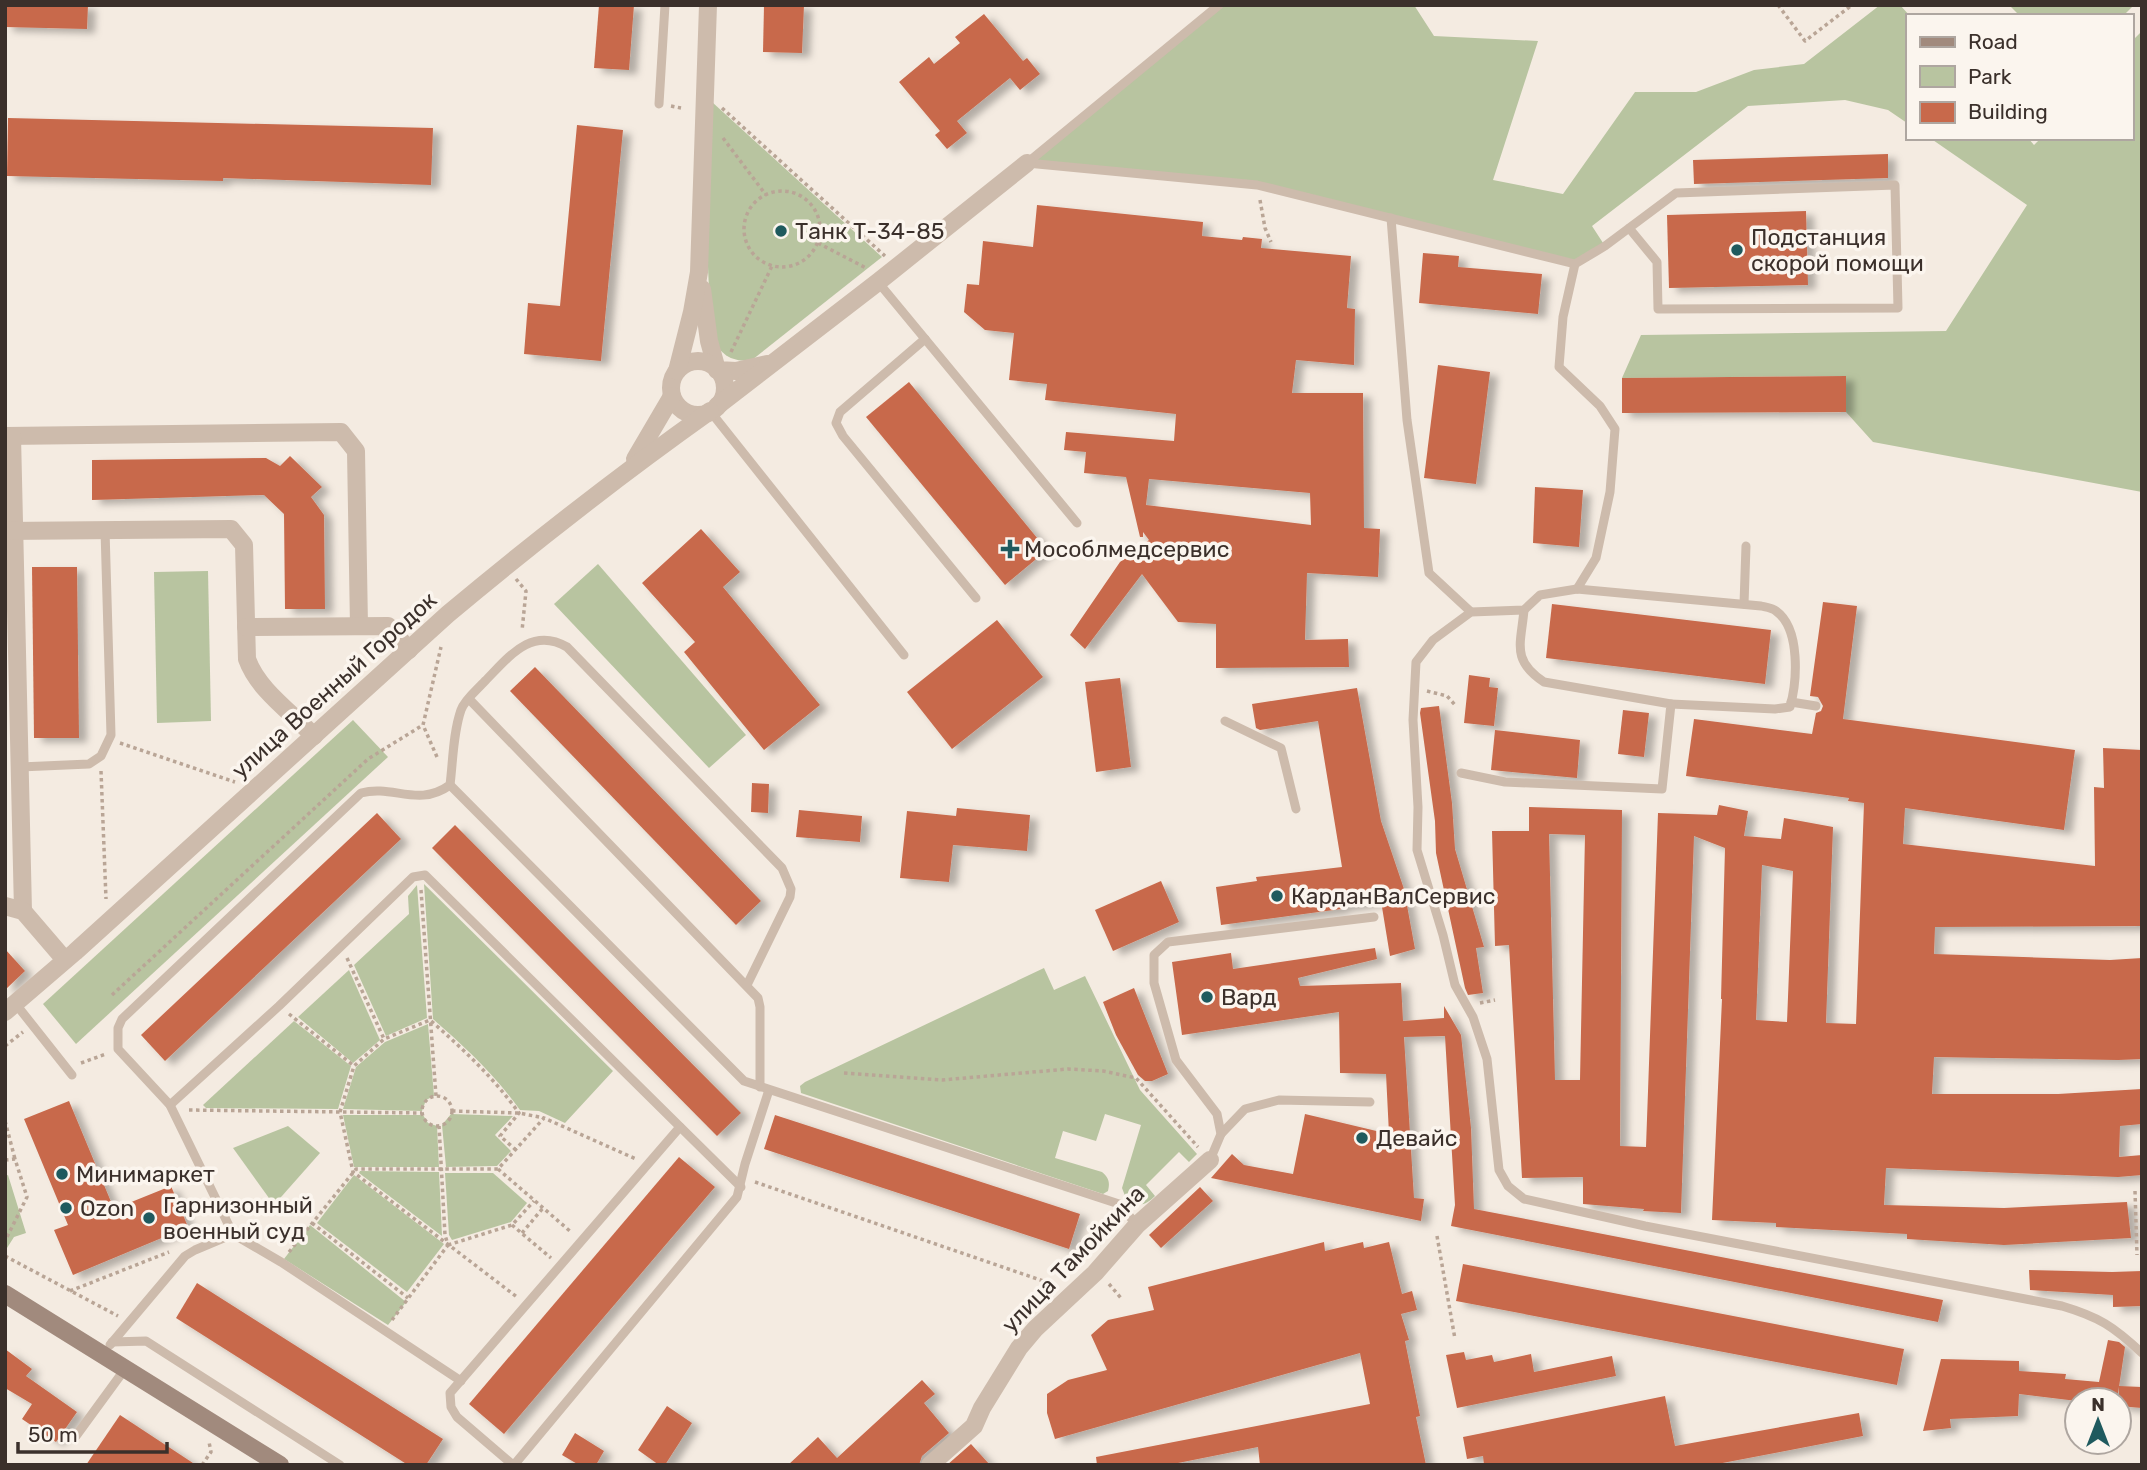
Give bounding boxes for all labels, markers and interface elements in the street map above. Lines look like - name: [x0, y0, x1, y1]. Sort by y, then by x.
- legend: [1906, 14, 2133, 140]
- text: Road: [1968, 29, 2018, 54]
- text: Park: [1968, 64, 2012, 89]
- text: Building: [1968, 99, 2048, 124]
- place label: Танк Т-34-85: [795, 217, 944, 245]
- marker: Танк Т-34-85: [773, 223, 789, 239]
- place label: Подстанция скорой помощи: [1751, 223, 1924, 277]
- marker: Подстанция скорой помощи: [1729, 242, 1745, 258]
- place label: Мособлмедсервис: [1024, 535, 1229, 563]
- marker: Мособлмедсервис: [1002, 541, 1018, 557]
- street label: улица Военный Городок: [226, 586, 442, 784]
- place label: КарданВалСервис: [1291, 882, 1496, 910]
- marker: КарданВалСервис: [1269, 888, 1285, 904]
- place label: Вард: [1221, 983, 1277, 1011]
- marker: Вард: [1199, 989, 1215, 1005]
- place label: Девайс: [1376, 1124, 1457, 1152]
- marker: Девайс: [1354, 1130, 1370, 1146]
- place label: Минимаркет: [76, 1160, 215, 1188]
- marker: Минимаркет: [54, 1166, 70, 1182]
- street label: улица Тамойкина: [996, 1180, 1150, 1338]
- place label: Гарнизонный военный суд: [163, 1191, 313, 1245]
- place label: Ozon: [80, 1194, 134, 1222]
- marker: Ozon: [58, 1200, 74, 1216]
- marker: Гарнизонный военный суд: [141, 1210, 157, 1226]
- north arrow: [2063, 1386, 2133, 1456]
- text: N: [2091, 1393, 2105, 1416]
- scale bar: [18, 1410, 166, 1454]
- text: 50 m: [28, 1422, 78, 1447]

